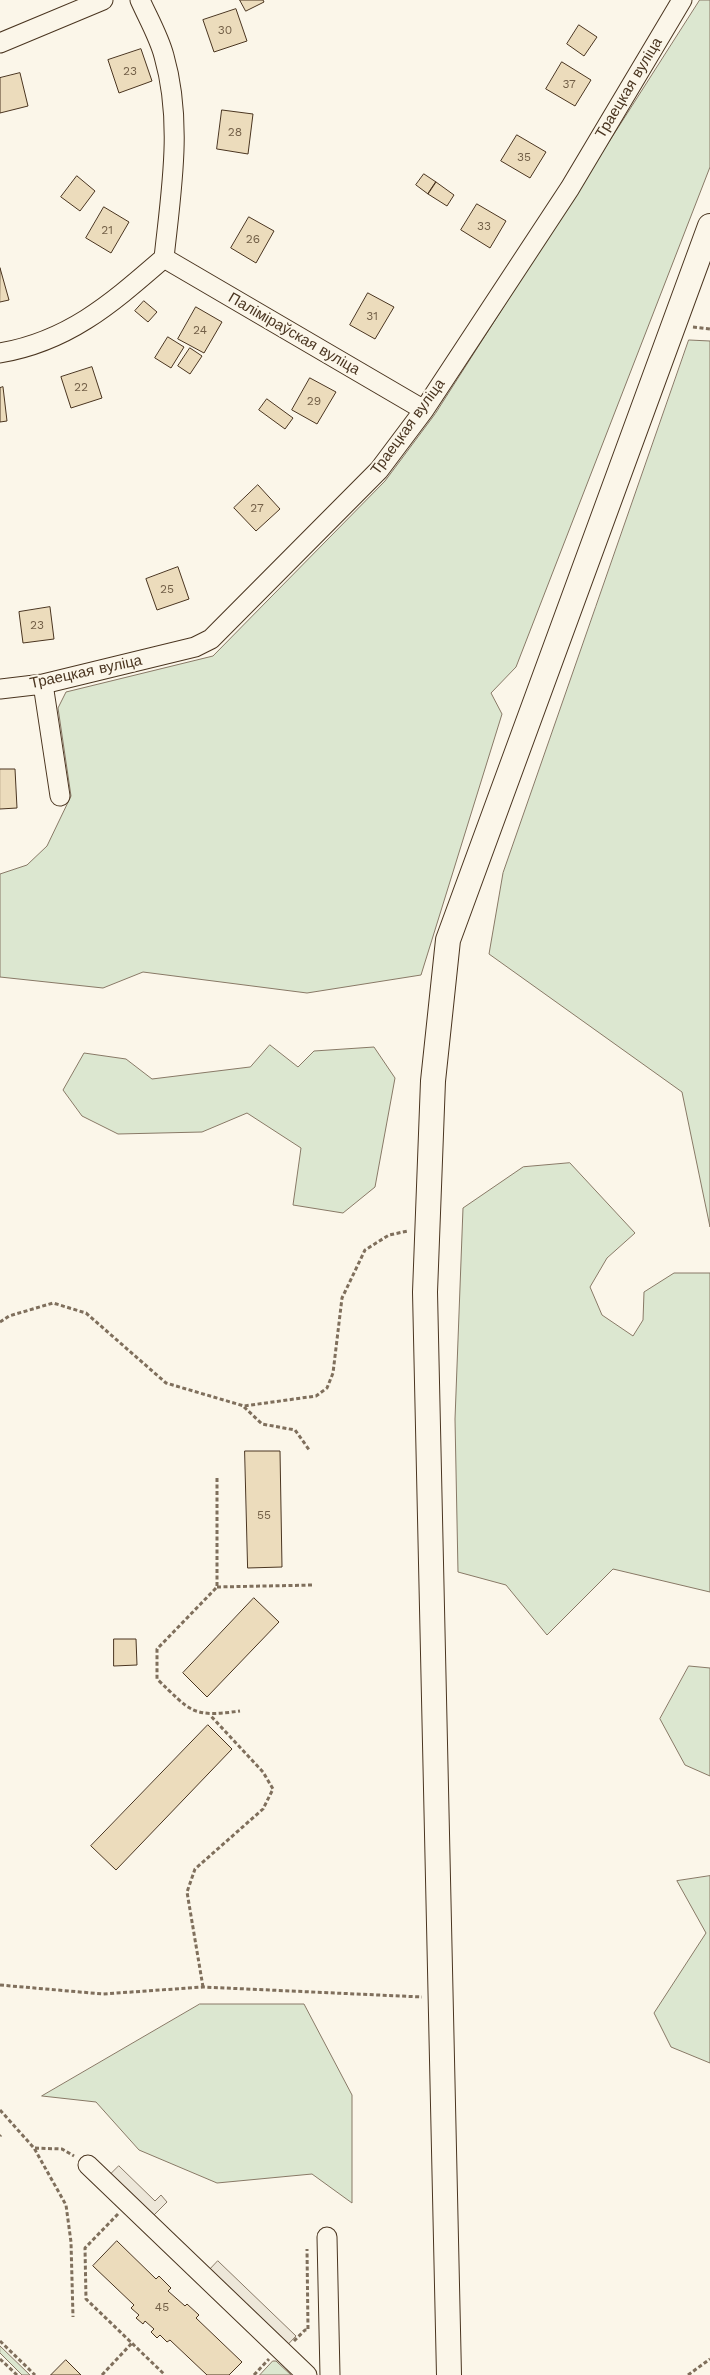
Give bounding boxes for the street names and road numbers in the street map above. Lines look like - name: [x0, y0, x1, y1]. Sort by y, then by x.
- street label: Траецкая вуліца: [592, 34, 666, 142]
- street label: Паліміраўская вуліца: [225, 289, 363, 379]
- street label: Траецкая вуліца: [367, 375, 449, 479]
- street label: Траецкая вуліца: [28, 651, 144, 693]

